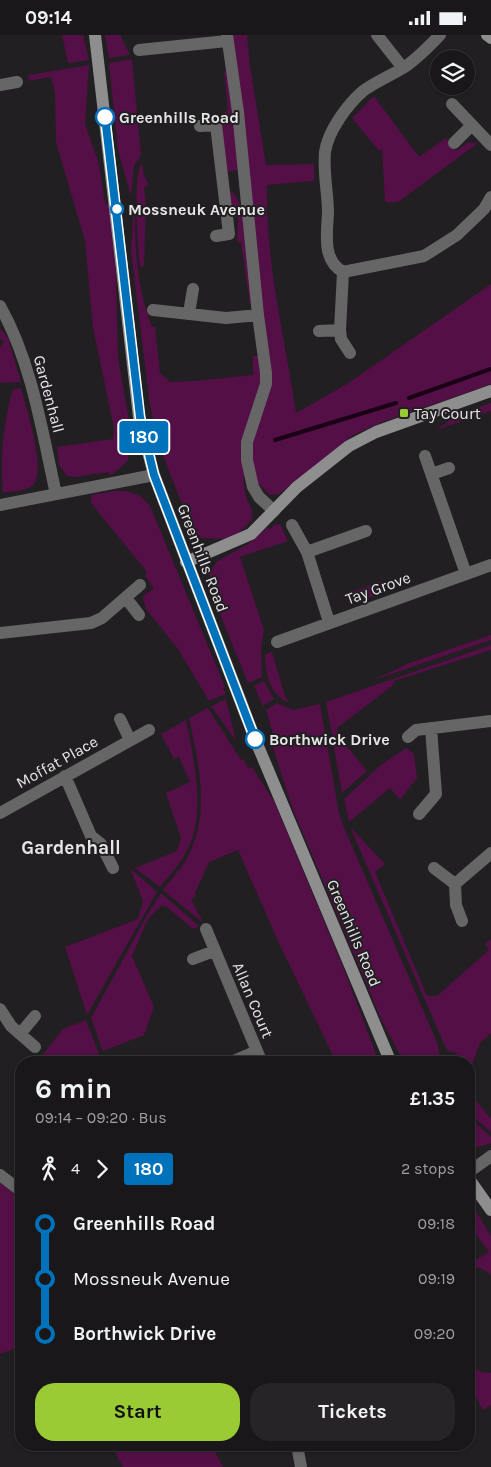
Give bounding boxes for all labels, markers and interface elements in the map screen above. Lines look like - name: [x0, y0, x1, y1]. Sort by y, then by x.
- text: 09:14: [25, 7, 72, 29]
- map controls: [430, 50, 475, 95]
- button: layers: [430, 50, 475, 95]
- marker: Greenhills Road: [95, 107, 115, 127]
- place label: Greenhills Road: [119, 108, 239, 127]
- place label: Mossneuk Avenue: [128, 200, 265, 219]
- marker: Mossneuk Avenue: [110, 202, 124, 216]
- street label: Gardenhall: [30, 353, 68, 435]
- place label: Tay Court: [414, 404, 481, 423]
- marker: Tay Court: [398, 407, 410, 419]
- line badge: 180: [115, 421, 173, 453]
- text: 180: [129, 426, 159, 448]
- street label: Greenhills Road: [174, 501, 232, 615]
- street label: Tay Grove: [343, 567, 413, 609]
- marker: Borthwick Drive: [245, 729, 265, 749]
- place label: Borthwick Drive: [269, 730, 390, 749]
- street label: Moffat Place: [13, 732, 101, 792]
- district label: Gardenhall: [21, 837, 121, 859]
- street label: Greenhills Road: [323, 877, 385, 989]
- street label: Allan Court: [229, 959, 277, 1041]
- text: 6 min: [35, 1072, 112, 1105]
- text: £1.35: [410, 1088, 455, 1110]
- text: 09:14 – 09:20 · Bus: [35, 1108, 167, 1127]
- icon: walk: [35, 1155, 63, 1183]
- icon: forward: [88, 1155, 116, 1183]
- text: 180: [134, 1158, 163, 1180]
- text: 4: [71, 1159, 80, 1178]
- text: 2 stops: [401, 1159, 455, 1178]
- text: Greenhills Road: [73, 1213, 216, 1235]
- text: 09:18: [417, 1214, 455, 1233]
- text: Mossneuk Avenue: [73, 1268, 230, 1290]
- text: 09:19: [418, 1269, 455, 1288]
- text: Borthwick Drive: [73, 1323, 216, 1345]
- text: 09:20: [414, 1324, 455, 1343]
- button: Start: [35, 1383, 240, 1441]
- button: Tickets: [250, 1383, 455, 1441]

